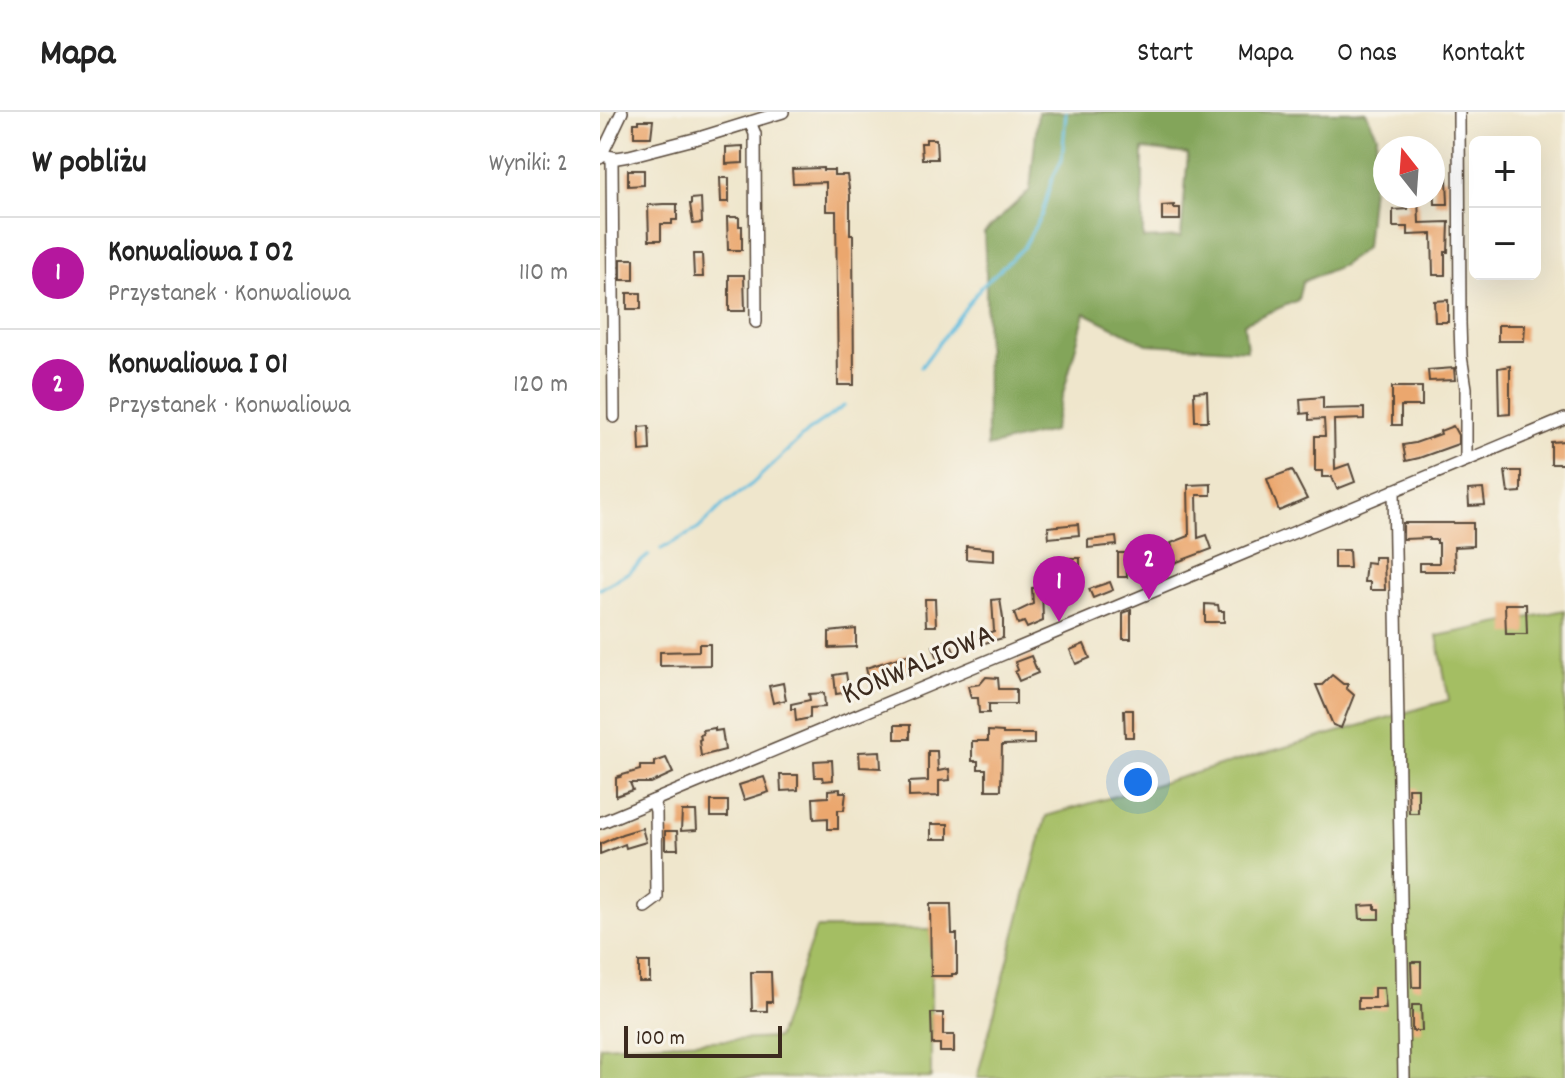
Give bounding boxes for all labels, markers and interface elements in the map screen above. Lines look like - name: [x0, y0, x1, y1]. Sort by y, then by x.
- text: Mapa: [40, 28, 115, 83]
- text: Start: [1137, 35, 1193, 75]
- text: Mapa: [1237, 35, 1293, 75]
- text: O nas: [1337, 35, 1397, 75]
- text: Kontakt: [1441, 35, 1525, 75]
- north arrow: [1373, 136, 1445, 208]
- map controls: [1469, 136, 1541, 280]
- button: +: [1469, 136, 1541, 208]
- text: W pobliżu: [32, 140, 147, 189]
- text: Wyniki: 2: [489, 146, 568, 183]
- button: −: [1469, 208, 1541, 280]
- text: Konwaliowa I 02: [108, 233, 294, 276]
- text: 1: [55, 255, 61, 292]
- text: 110 m: [519, 255, 568, 292]
- text: Przystanek · Konwaliowa: [108, 276, 351, 313]
- text: Konwaliowa I 01: [108, 345, 288, 388]
- text: 2: [52, 367, 64, 404]
- text: 120 m: [513, 367, 568, 404]
- text: Przystanek · Konwaliowa: [108, 388, 351, 425]
- pin: 2: [1123, 534, 1175, 600]
- pin: 1: [1033, 556, 1085, 622]
- street label: KONWALIOWA: [835, 614, 1003, 719]
- your location: [1118, 762, 1158, 802]
- scale bar: [624, 1022, 782, 1058]
- text: 100 m: [636, 1024, 685, 1055]

